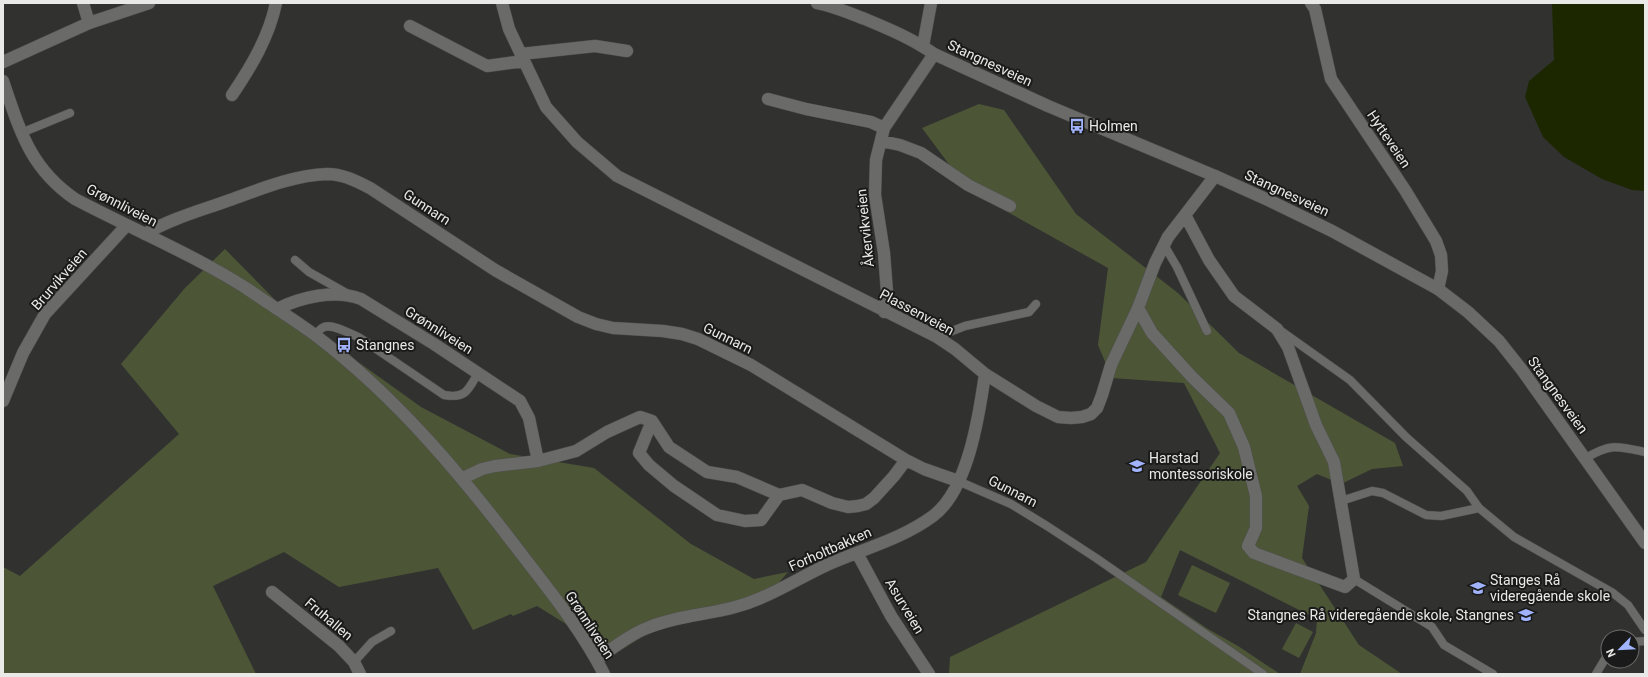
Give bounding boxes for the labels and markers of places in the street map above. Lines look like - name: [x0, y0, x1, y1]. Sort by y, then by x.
- bus stop icon: Holmen: [1068, 117, 1086, 135]
- place label: Holmen: [1089, 118, 1138, 134]
- bus stop icon: Stangnes: [335, 336, 353, 354]
- place label: Stangnes: [356, 337, 414, 353]
- place label: Harstad montessoriskole: [1149, 450, 1253, 482]
- school or university icon: Harstad montessoriskole: [1128, 457, 1146, 475]
- place label: Stanges Rå videregående skole: [1490, 572, 1610, 604]
- school or university icon: Stanges Rå videregående skole: [1469, 579, 1487, 597]
- school or university icon: Stangnes Rå videregående skole, Stangnes: [1517, 606, 1535, 624]
- place label: Stangnes Rå videregående skole, Stangnes: [1248, 607, 1514, 623]

